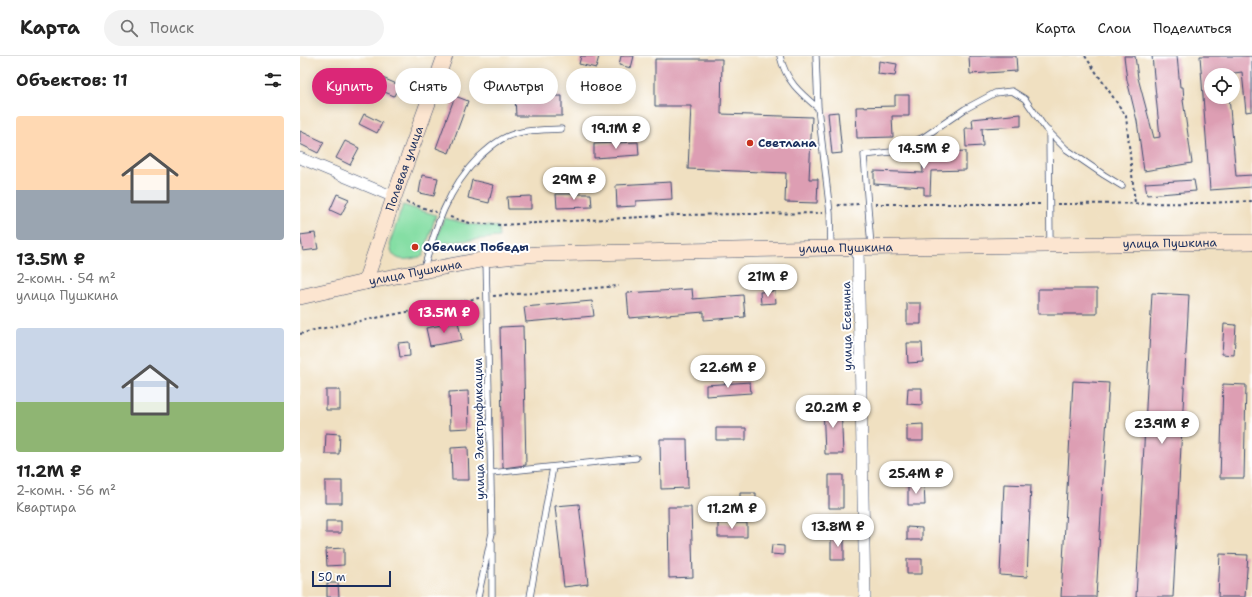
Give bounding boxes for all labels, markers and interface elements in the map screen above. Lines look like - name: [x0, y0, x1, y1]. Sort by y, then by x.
- search box: [104, 10, 384, 46]
- text: Карта: [20, 15, 80, 40]
- icon: search: [118, 17, 140, 39]
- text: Поиск: [150, 18, 194, 38]
- text: Карта: [1035, 19, 1076, 37]
- text: Слои: [1098, 19, 1131, 37]
- text: Поделиться: [1153, 19, 1232, 37]
- chip: Купить: [312, 68, 387, 104]
- chip: Снять: [395, 68, 461, 104]
- chip: Фильтры: [469, 68, 558, 104]
- chip: Новое: [566, 68, 636, 104]
- map controls: [1204, 68, 1240, 104]
- button: locate: [1204, 68, 1240, 104]
- text: Объектов: 11: [16, 69, 128, 91]
- icon: filters: [262, 69, 284, 91]
- pin: 19.1M ₽: [579, 116, 653, 150]
- text: 19.1M ₽: [591, 120, 641, 137]
- street label: Полевая улица: [382, 123, 427, 213]
- place label: Светлана: [758, 135, 818, 151]
- pin: 14.5M ₽: [887, 136, 961, 170]
- marker: Светлана: [745, 138, 755, 148]
- text: 14.5M ₽: [898, 140, 950, 157]
- icon: home: [114, 142, 186, 214]
- pin: 29M ₽: [546, 167, 602, 201]
- text: 29M ₽: [552, 171, 596, 188]
- street label: улица Пушкина: [1123, 234, 1218, 252]
- place label: Обелиск Победы: [423, 239, 529, 255]
- street label: улица Пушкина: [799, 239, 894, 257]
- marker: Обелиск Победы: [410, 242, 420, 252]
- text: 13.5M ₽: [16, 248, 86, 270]
- street label: улица Пушкина: [368, 256, 464, 289]
- pin: 21M ₽: [740, 264, 796, 298]
- text: 21M ₽: [747, 268, 789, 285]
- text: 2-комн. · 54 m²: [16, 270, 116, 287]
- street label: улица Есенина: [838, 281, 856, 371]
- text: улица Пушкина: [16, 287, 118, 304]
- pin: 13.5M ₽: [407, 300, 481, 334]
- text: 13.5M ₽: [417, 304, 471, 321]
- icon: home: [114, 354, 186, 426]
- pin: 22.6M ₽: [691, 355, 765, 389]
- street label: улица Электрификации: [470, 358, 488, 500]
- text: 22.6M ₽: [699, 359, 757, 376]
- pin: 20.2M ₽: [796, 395, 870, 429]
- text: 20.2M ₽: [805, 399, 861, 416]
- pin: 23.9M ₽: [1125, 411, 1199, 445]
- text: 23.9M ₽: [1134, 415, 1190, 432]
- text: 11.2M ₽: [16, 460, 82, 482]
- pin: 25.4M ₽: [879, 461, 953, 495]
- text: 25.4M ₽: [888, 465, 944, 482]
- text: 2-комн. · 56 m²: [16, 482, 116, 499]
- pin: 11.2M ₽: [695, 496, 769, 530]
- text: Квартира: [16, 499, 76, 516]
- text: 11.2M ₽: [707, 500, 757, 517]
- pin: 13.8M ₽: [801, 514, 875, 548]
- text: 13.8M ₽: [811, 518, 865, 535]
- scale bar: [312, 569, 391, 588]
- text: 50 m: [318, 570, 346, 585]

